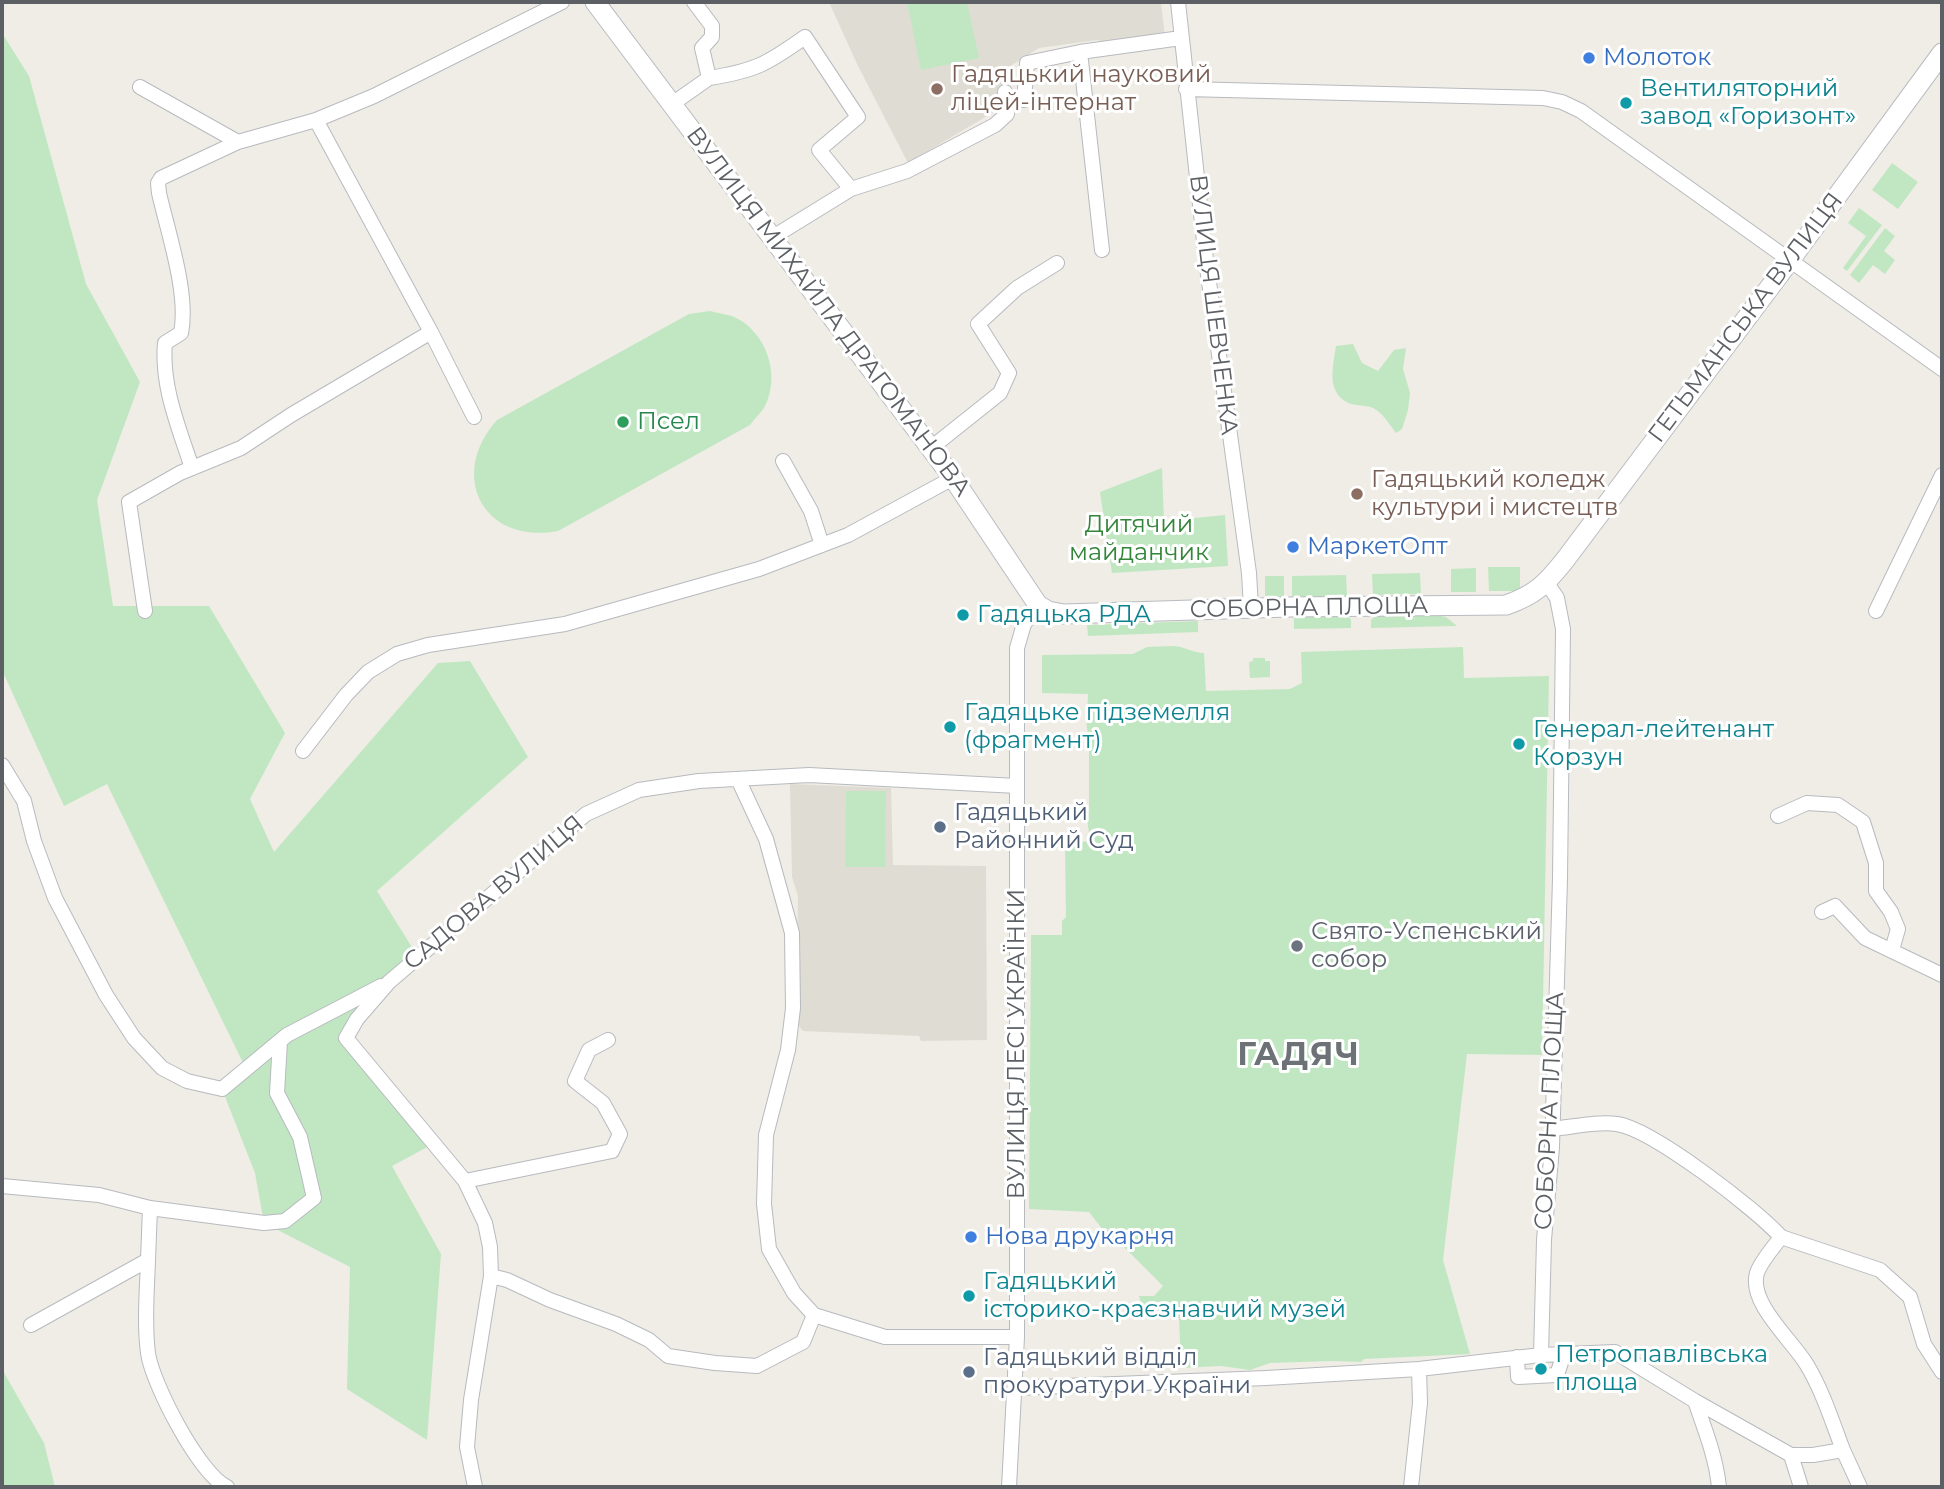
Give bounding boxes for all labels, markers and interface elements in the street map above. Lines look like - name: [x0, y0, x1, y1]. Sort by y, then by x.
- place label: Молоток: [1603, 44, 1711, 72]
- marker: Молоток: [1581, 50, 1597, 66]
- place label: Гадяцький науковий ліцей-інтернат: [951, 61, 1211, 117]
- place label: Вентиляторний завод «Горизонт»: [1640, 75, 1856, 131]
- marker: Гадяцький науковий ліцей-інтернат: [929, 81, 945, 97]
- marker: Вентиляторний завод «Горизонт»: [1618, 95, 1634, 111]
- street label: ВУЛИЦЯ МИХАЙЛА ДРАГОМАНОВА: [680, 122, 976, 502]
- street label: ВУЛИЦЯ ШЕВЧЕНКА: [1183, 173, 1243, 437]
- street label: ГЕТЬМАНСЬКА ВУЛИЦЯ: [1643, 187, 1849, 449]
- place label: Псел: [637, 408, 700, 436]
- marker: Псел: [615, 414, 631, 430]
- place label: Гадяцький коледж культури і мистецтв: [1371, 466, 1618, 522]
- marker: Гадяцький коледж культури і мистецтв: [1349, 486, 1365, 502]
- park label: Дитячий майданчик: [1069, 511, 1209, 567]
- place label: МаркетОпт: [1307, 533, 1448, 561]
- marker: МаркетОпт: [1285, 539, 1301, 555]
- street label: СОБОРНА ПЛОЩА: [1189, 592, 1429, 624]
- place label: Гадяцька РДА: [977, 601, 1151, 629]
- marker: Гадяцька РДА: [955, 607, 971, 623]
- place label: Гадяцьке підземелля (фрагмент): [964, 699, 1230, 755]
- place label: Генерал-лейтенант Корзун: [1533, 716, 1774, 772]
- marker: Гадяцьке підземелля (фрагмент): [942, 719, 958, 735]
- marker: Генерал-лейтенант Корзун: [1511, 736, 1527, 752]
- place label: Гадяцький Районний Суд: [954, 799, 1134, 855]
- street label: САДОВА ВУЛИЦЯ: [398, 809, 590, 977]
- marker: Гадяцький Районний Суд: [932, 819, 948, 835]
- street label: ВУЛИЦЯ ЛЕСІ УКРАЇНКИ: [1003, 889, 1031, 1199]
- place label: Свято-Успенський собор: [1311, 918, 1542, 974]
- marker: Свято-Успенський собор: [1289, 938, 1305, 954]
- street label: СОБОРНА ПЛОЩА: [1529, 991, 1571, 1231]
- district label: ГАДЯЧ: [1238, 1037, 1360, 1075]
- place label: Нова друкарня: [985, 1223, 1175, 1251]
- marker: Нова друкарня: [963, 1229, 979, 1245]
- place label: Гадяцький історико-краєзнавчий музей: [983, 1268, 1346, 1324]
- marker: Гадяцький історико-краєзнавчий музей: [961, 1288, 977, 1304]
- place label: Петропавлівська площа: [1555, 1341, 1768, 1397]
- place label: Гадяцький відділ прокуратури України: [983, 1344, 1251, 1400]
- marker: Петропавлівська площа: [1533, 1361, 1549, 1377]
- marker: Гадяцький відділ прокуратури України: [961, 1364, 977, 1380]

